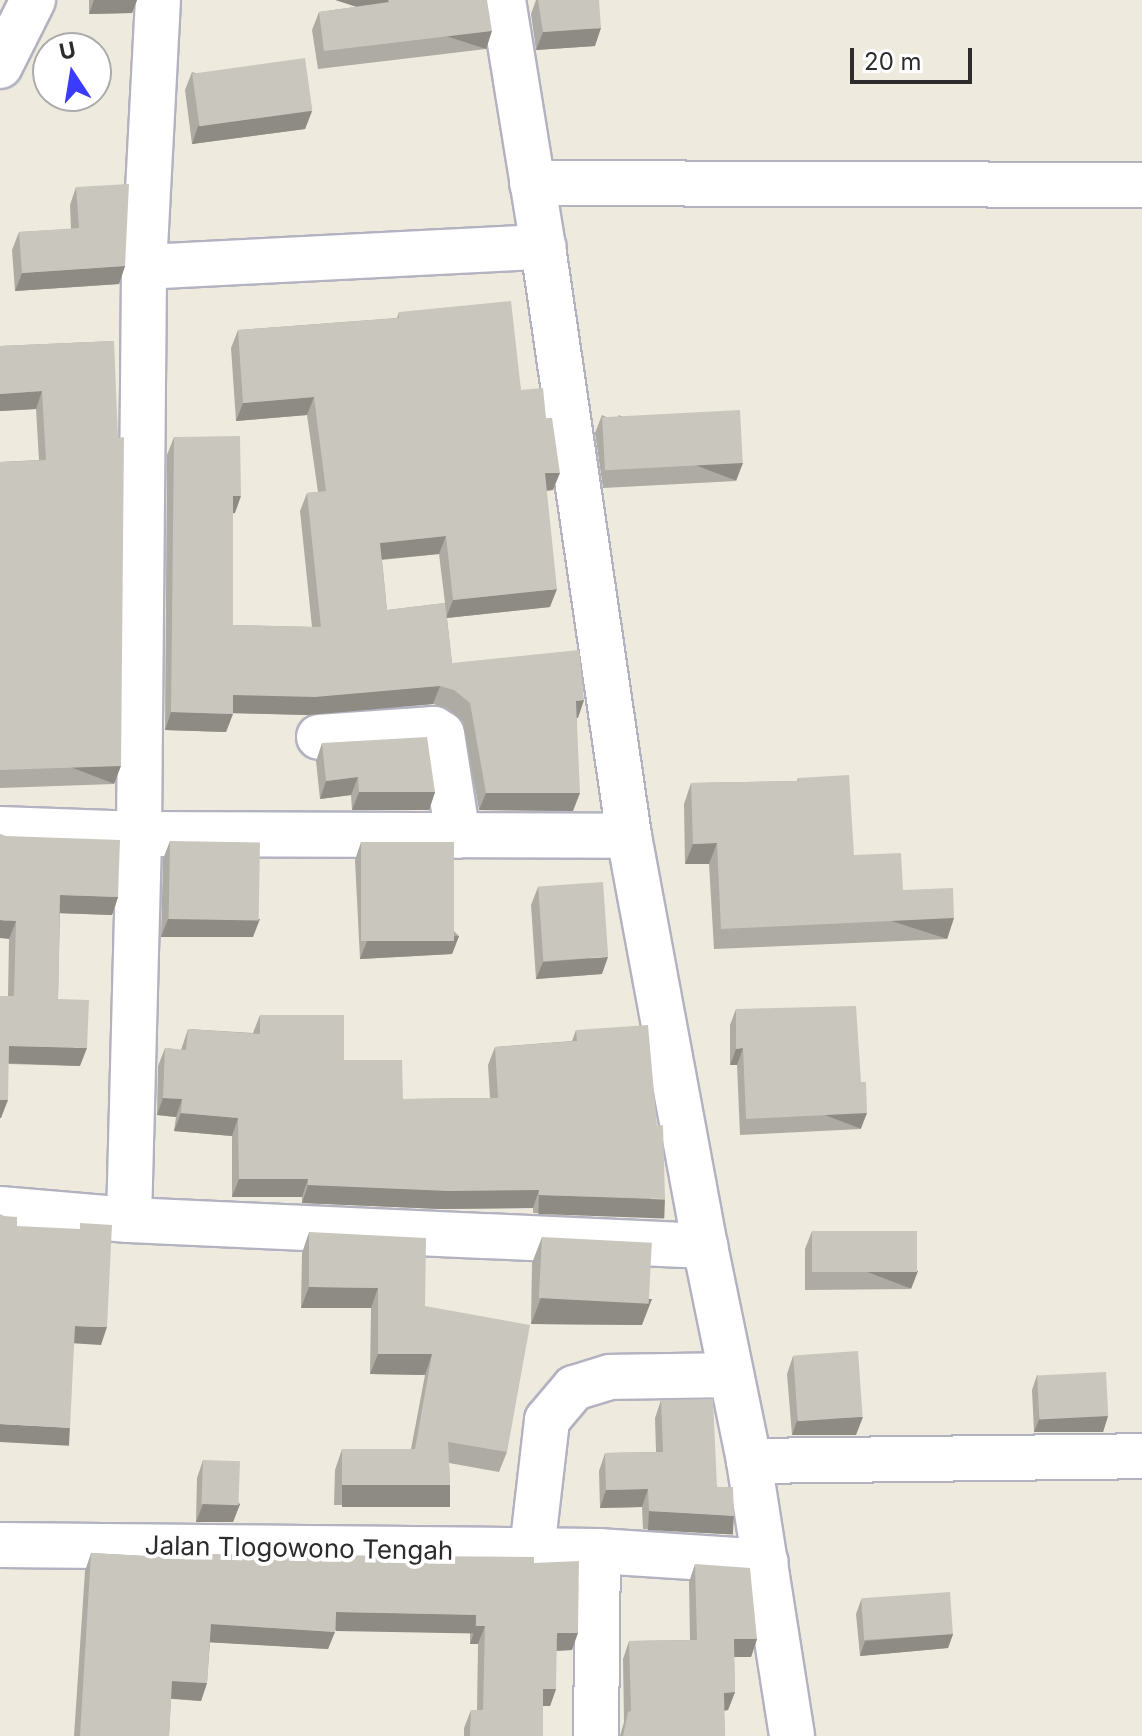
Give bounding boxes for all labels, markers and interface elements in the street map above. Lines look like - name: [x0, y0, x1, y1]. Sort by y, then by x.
- north arrow: [32, 32, 112, 112]
- scale bar: [854, 32, 976, 82]
- text: U: [57, 36, 78, 65]
- text: 20 m: [864, 47, 922, 76]
- street label: Jalan Tlogowono Tengah: [144, 1530, 454, 1566]

